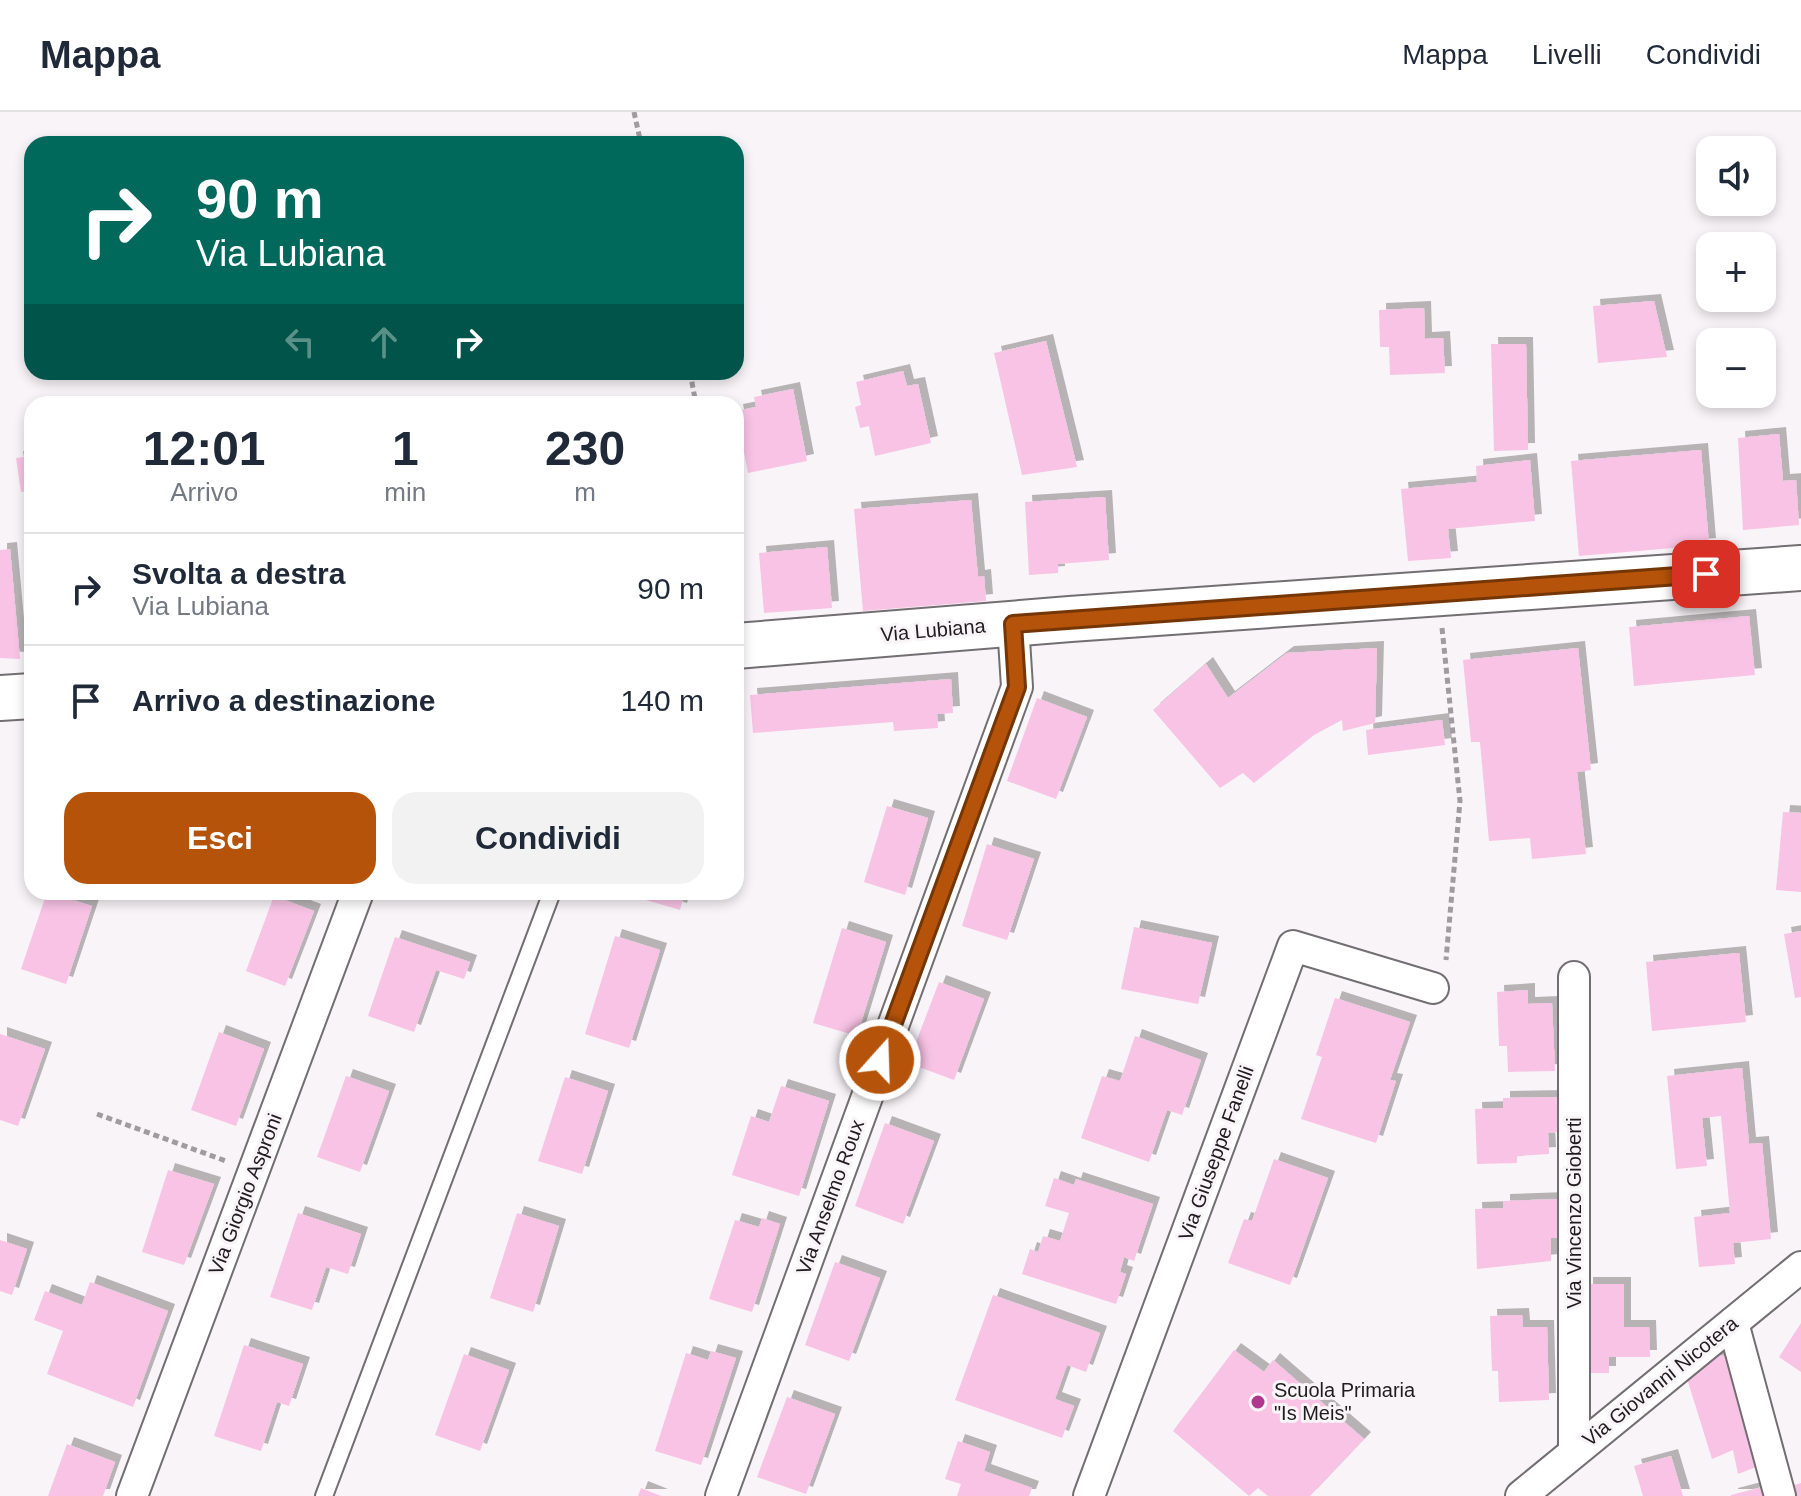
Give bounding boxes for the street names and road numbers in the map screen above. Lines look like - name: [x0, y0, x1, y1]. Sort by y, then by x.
- street label: Via Lubiana: [880, 614, 987, 646]
- street label: Via Giuseppe Fanelli: [1174, 1063, 1258, 1243]
- street label: Via Giorgio Asproni: [204, 1110, 286, 1278]
- street label: Via Anselmo Roux: [792, 1117, 868, 1277]
- street label: Via Vincenzo Gioberti: [1563, 1117, 1585, 1309]
- street label: Via Giovanni Nicotera: [1578, 1311, 1743, 1450]

